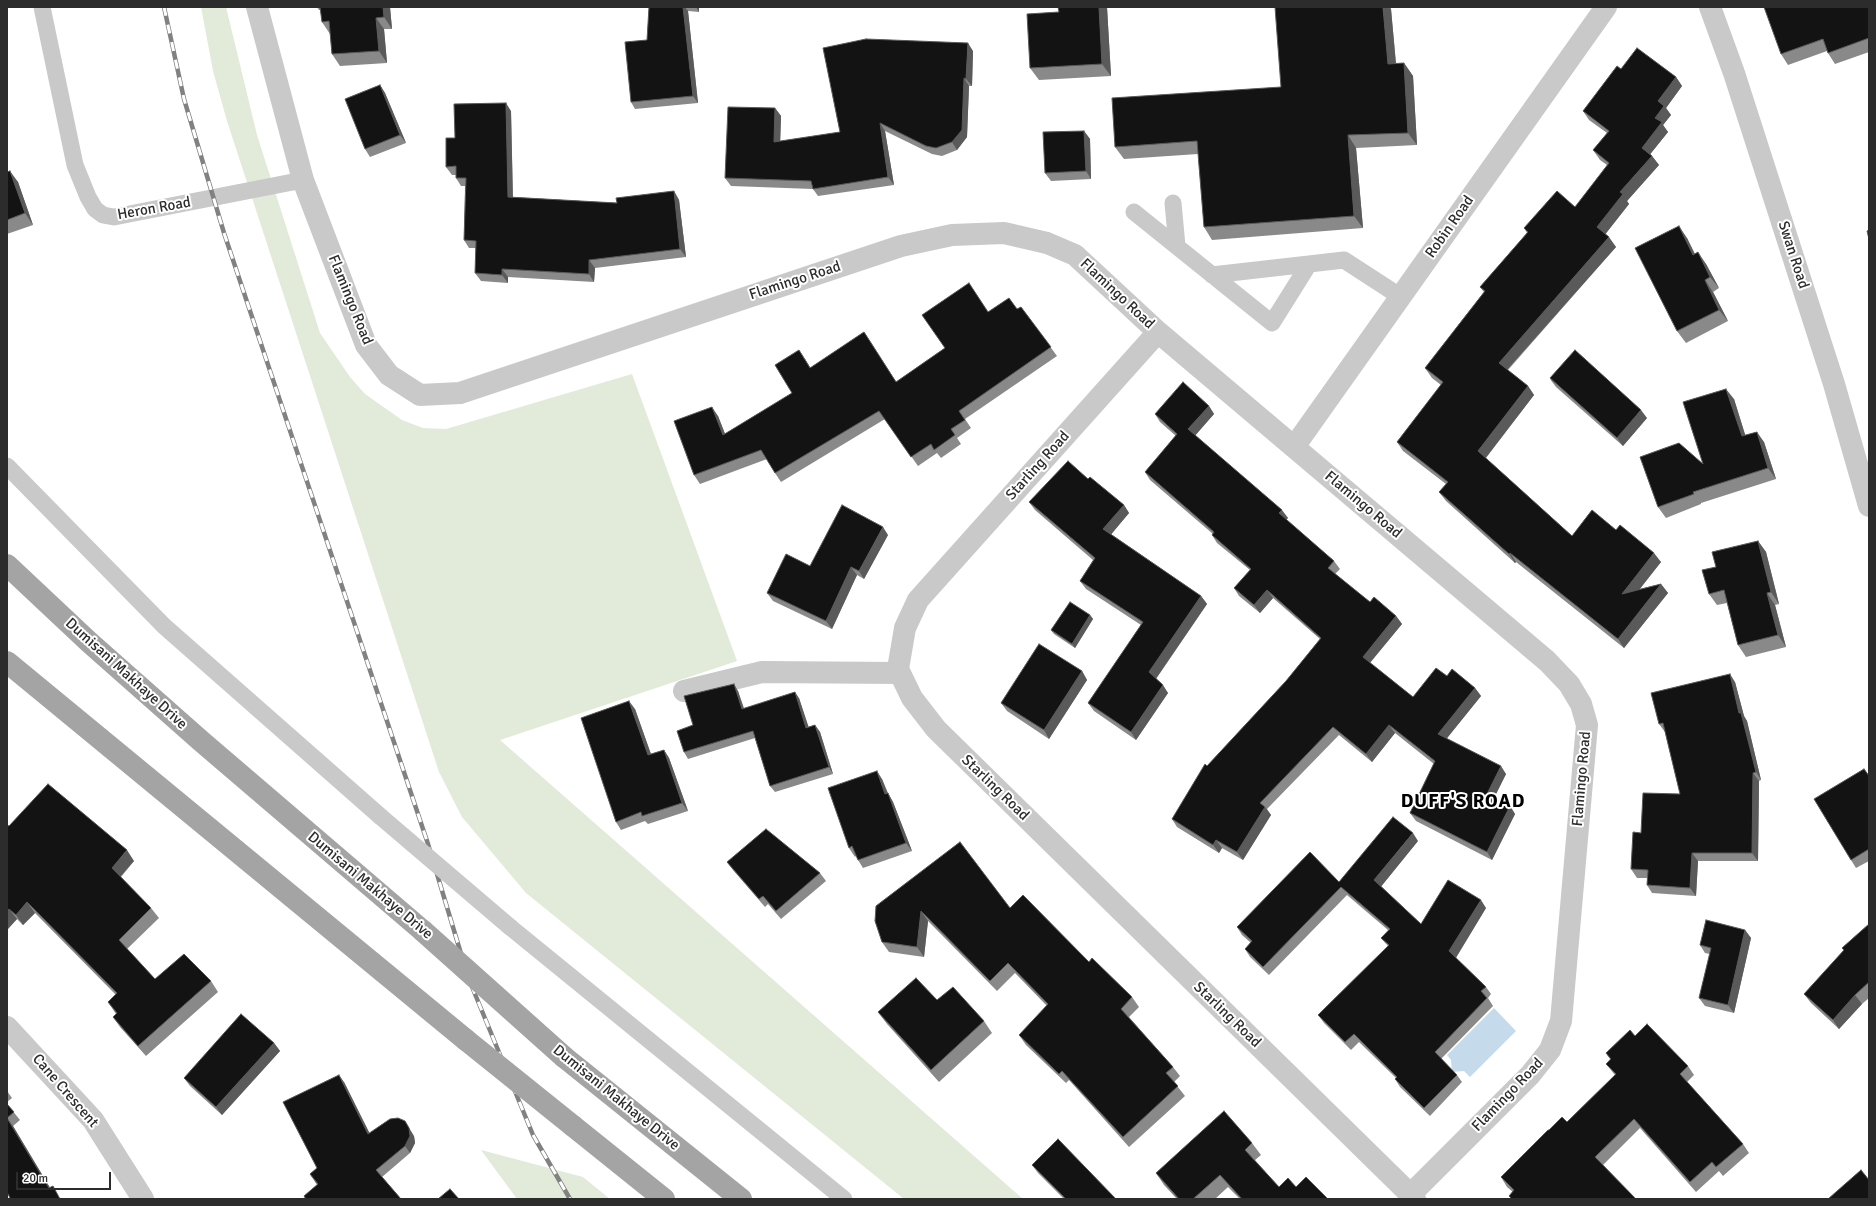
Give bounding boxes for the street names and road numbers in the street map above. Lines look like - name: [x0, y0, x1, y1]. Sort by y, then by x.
- street label: Robin Road: [1422, 192, 1478, 262]
- street label: Heron Road: [116, 194, 192, 224]
- street label: Swan Road: [1774, 219, 1812, 291]
- street label: Flamingo Road: [324, 253, 376, 347]
- street label: Flamingo Road: [1076, 255, 1158, 333]
- street label: Flamingo Road: [747, 258, 843, 304]
- street label: Starling Road: [1002, 428, 1074, 504]
- street label: Flamingo Road: [1321, 468, 1405, 542]
- street label: Dumisani Makhaye Drive: [61, 615, 191, 733]
- street label: Flamingo Road: [1569, 731, 1595, 827]
- street label: Starling Road: [958, 751, 1032, 825]
- street label: Dumisani Makhaye Drive: [304, 828, 436, 944]
- street label: Starling Road: [1190, 978, 1264, 1052]
- street label: Dumisani Makhaye Drive: [549, 1041, 683, 1155]
- street label: Cane Crescent: [28, 1050, 102, 1132]
- street label: Flamingo Road: [1468, 1055, 1548, 1135]

